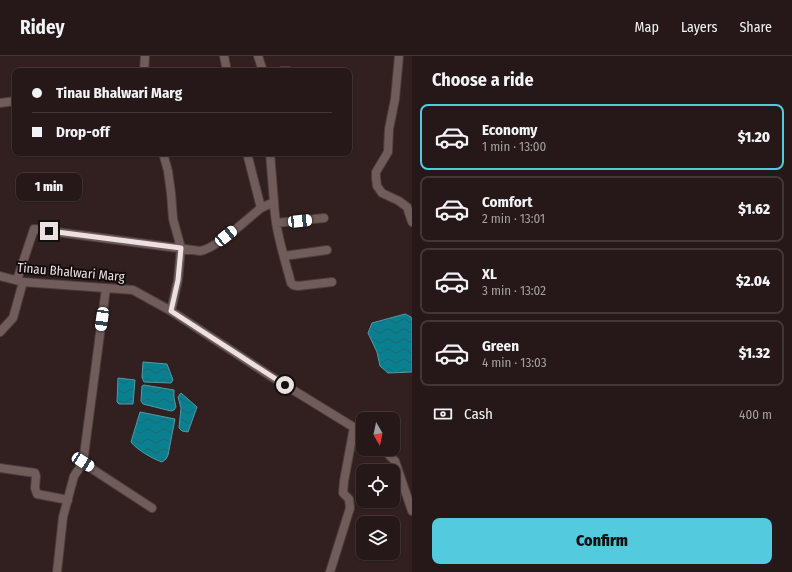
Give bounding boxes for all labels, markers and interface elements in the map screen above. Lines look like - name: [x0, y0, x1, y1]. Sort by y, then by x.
- text: Ridey: [20, 16, 64, 39]
- text: Map: [635, 19, 659, 36]
- text: Layers: [681, 19, 717, 36]
- text: Share: [739, 19, 772, 36]
- text: Choose a ride: [432, 69, 534, 91]
- text: Tinau Bhalwari Marg: [56, 84, 182, 102]
- icon: car: [434, 119, 470, 155]
- text: Economy: [482, 121, 537, 139]
- text: Drop-off: [56, 123, 110, 141]
- text: $1.20: [738, 128, 770, 146]
- text: 1 min · 13:00: [482, 139, 546, 154]
- callout: 1 min: [16, 173, 82, 201]
- text: 1 min: [35, 179, 63, 194]
- icon: car: [434, 191, 470, 227]
- text: Comfort: [482, 193, 533, 211]
- text: $1.62: [738, 200, 770, 218]
- text: 2 min · 13:01: [482, 211, 545, 226]
- car: [287, 214, 313, 228]
- route end: [40, 222, 58, 240]
- car: [213, 224, 239, 248]
- street label: Tinau Bhalwari Marg: [17, 260, 126, 284]
- icon: car: [434, 263, 470, 299]
- text: XL: [482, 265, 497, 283]
- text: $2.04: [736, 272, 770, 290]
- text: 3 min · 13:02: [482, 283, 546, 298]
- car: [94, 306, 110, 332]
- icon: car: [434, 335, 470, 371]
- text: Green: [482, 337, 519, 355]
- text: $1.32: [739, 344, 770, 362]
- text: 4 min · 13:03: [482, 355, 547, 370]
- route start: [276, 376, 294, 394]
- icon: cash: [432, 403, 454, 425]
- text: Cash: [464, 405, 493, 423]
- text: 400 m: [739, 407, 772, 422]
- north arrow: [356, 412, 400, 456]
- map controls: [356, 412, 400, 560]
- car: [70, 450, 96, 474]
- button: locate: [356, 464, 400, 508]
- button: layers: [356, 516, 400, 560]
- button: Confirm: [432, 518, 772, 564]

